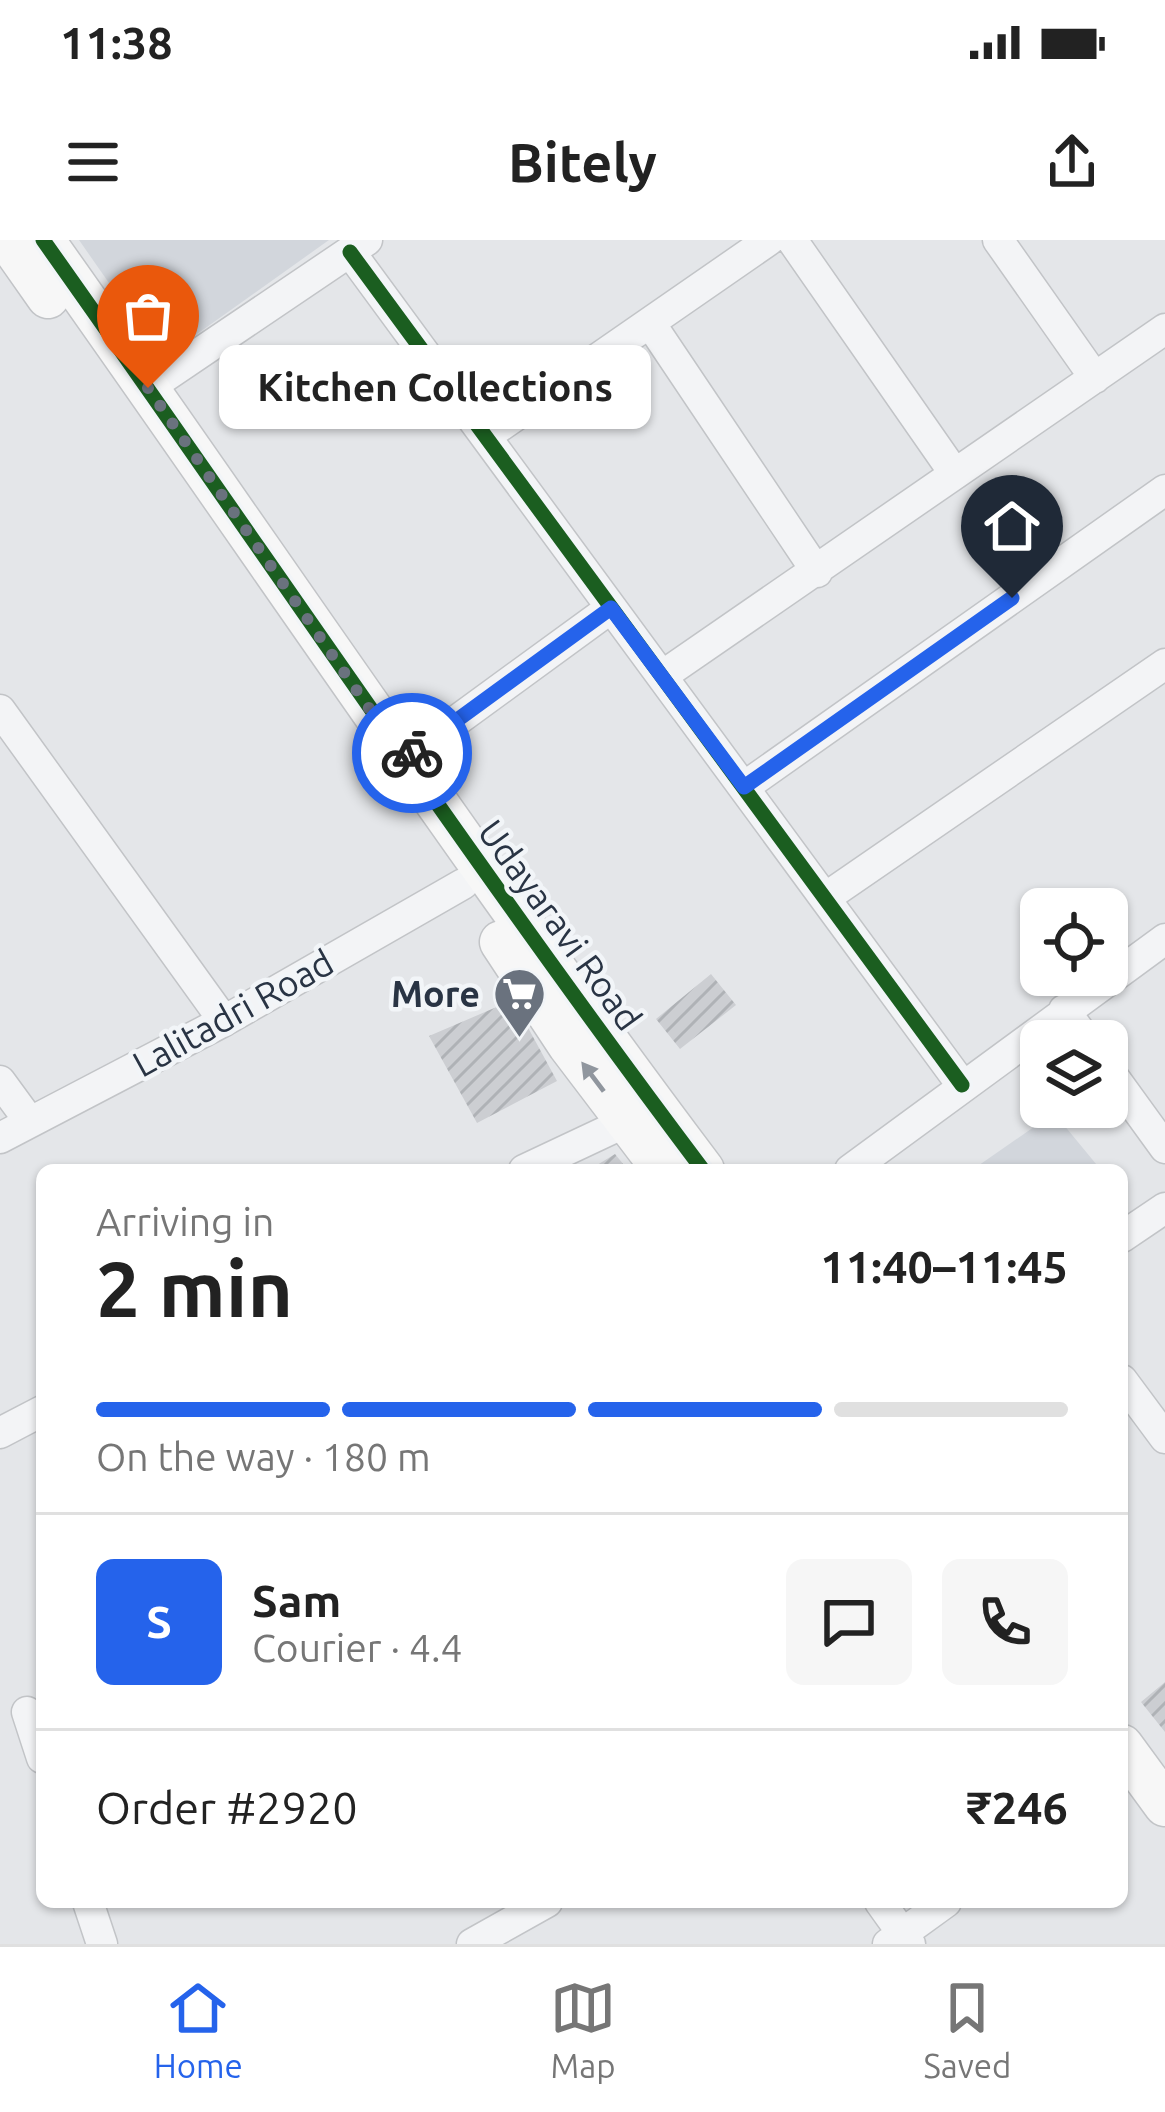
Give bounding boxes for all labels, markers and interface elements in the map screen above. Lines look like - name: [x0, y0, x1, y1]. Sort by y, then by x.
- text: 11:38: [60, 17, 173, 68]
- icon: menu: [60, 129, 126, 195]
- icon: share: [1039, 129, 1105, 195]
- text: Bitely: [508, 132, 657, 192]
- pin: [97, 265, 199, 388]
- icon: bag: [115, 283, 181, 349]
- callout: Kitchen Collections: [220, 346, 652, 430]
- text: Kitchen Collections: [257, 365, 613, 408]
- pin: [961, 475, 1063, 598]
- icon: home: [979, 493, 1045, 559]
- courier: [352, 693, 472, 813]
- icon: bike: [379, 720, 445, 786]
- street label: Udayaravi Road: [470, 812, 650, 1038]
- map controls: [1020, 888, 1128, 1128]
- button: locate: [1020, 888, 1128, 996]
- street label: Lalitadri Road: [126, 941, 340, 1084]
- supermarket icon: More: [491, 966, 547, 1040]
- place label: More: [391, 973, 480, 1014]
- button: layers: [1020, 1020, 1128, 1128]
- one-way arrow: [582, 1061, 606, 1093]
- text: Arriving in: [96, 1200, 274, 1243]
- text: 11:40–11:45: [820, 1241, 1068, 1292]
- text: 2 min: [96, 1244, 293, 1332]
- text: On the way · 180 m: [96, 1435, 431, 1478]
- button: chat: [786, 1559, 912, 1685]
- button: phone: [942, 1559, 1068, 1685]
- text: Sam: [252, 1575, 341, 1626]
- text: S: [146, 1596, 172, 1647]
- text: Courier · 4.4: [252, 1626, 463, 1669]
- text: Order #2920: [96, 1782, 358, 1833]
- text: ₹246: [966, 1782, 1068, 1833]
- tab: Home: [154, 1975, 243, 2084]
- tab: Map: [550, 1975, 616, 2084]
- tab: Saved: [923, 1975, 1011, 2084]

